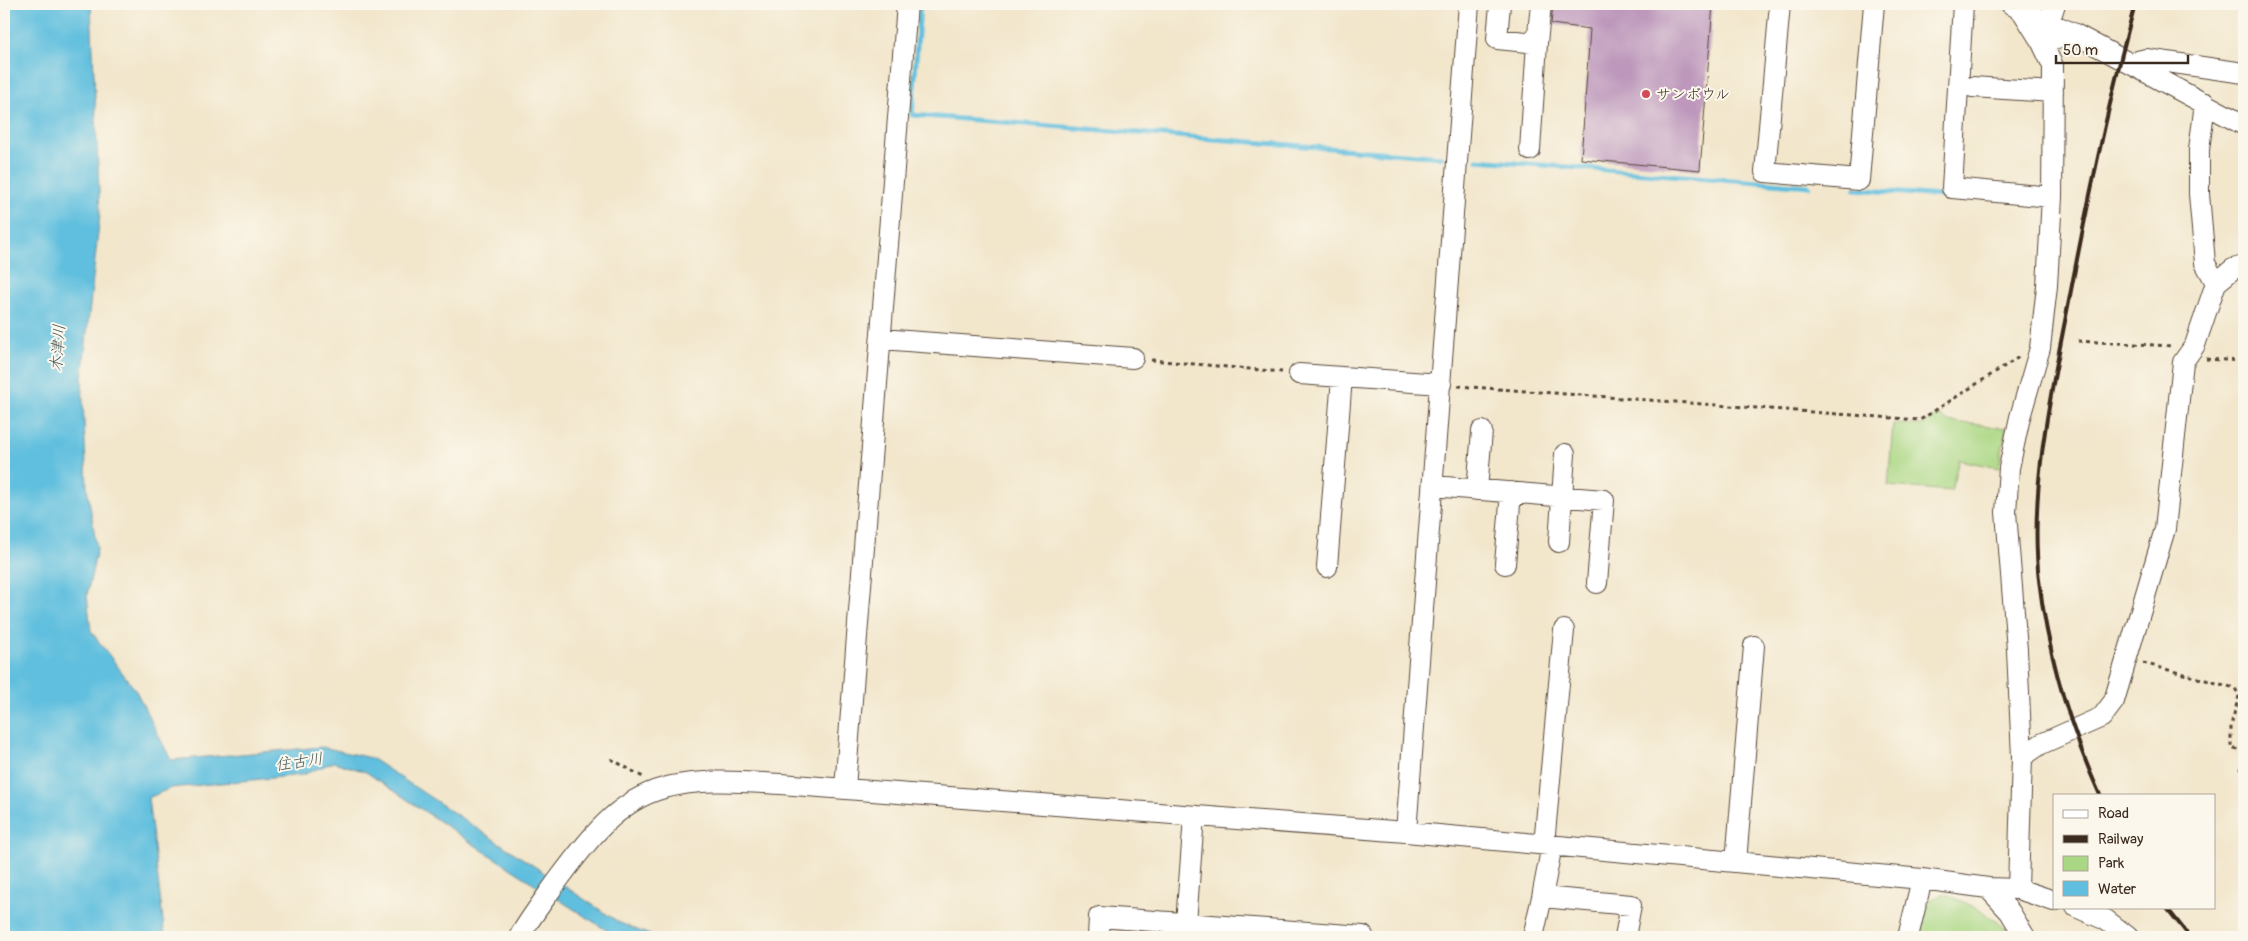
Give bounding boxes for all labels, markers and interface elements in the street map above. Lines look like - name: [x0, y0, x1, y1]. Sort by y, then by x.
- scale bar: [2056, 32, 2188, 64]
- text: 50 m: [2063, 41, 2098, 60]
- place label: サンボウル: [1656, 85, 1730, 104]
- marker: サンボウル: [1640, 88, 1652, 100]
- water label: 木津川: [46, 323, 70, 373]
- water label: 住古川: [274, 749, 324, 775]
- legend: [2053, 794, 2216, 908]
- text: Road: [2098, 804, 2129, 823]
- text: Railway: [2098, 830, 2144, 849]
- text: Park: [2098, 854, 2125, 873]
- text: Water: [2098, 880, 2137, 899]

